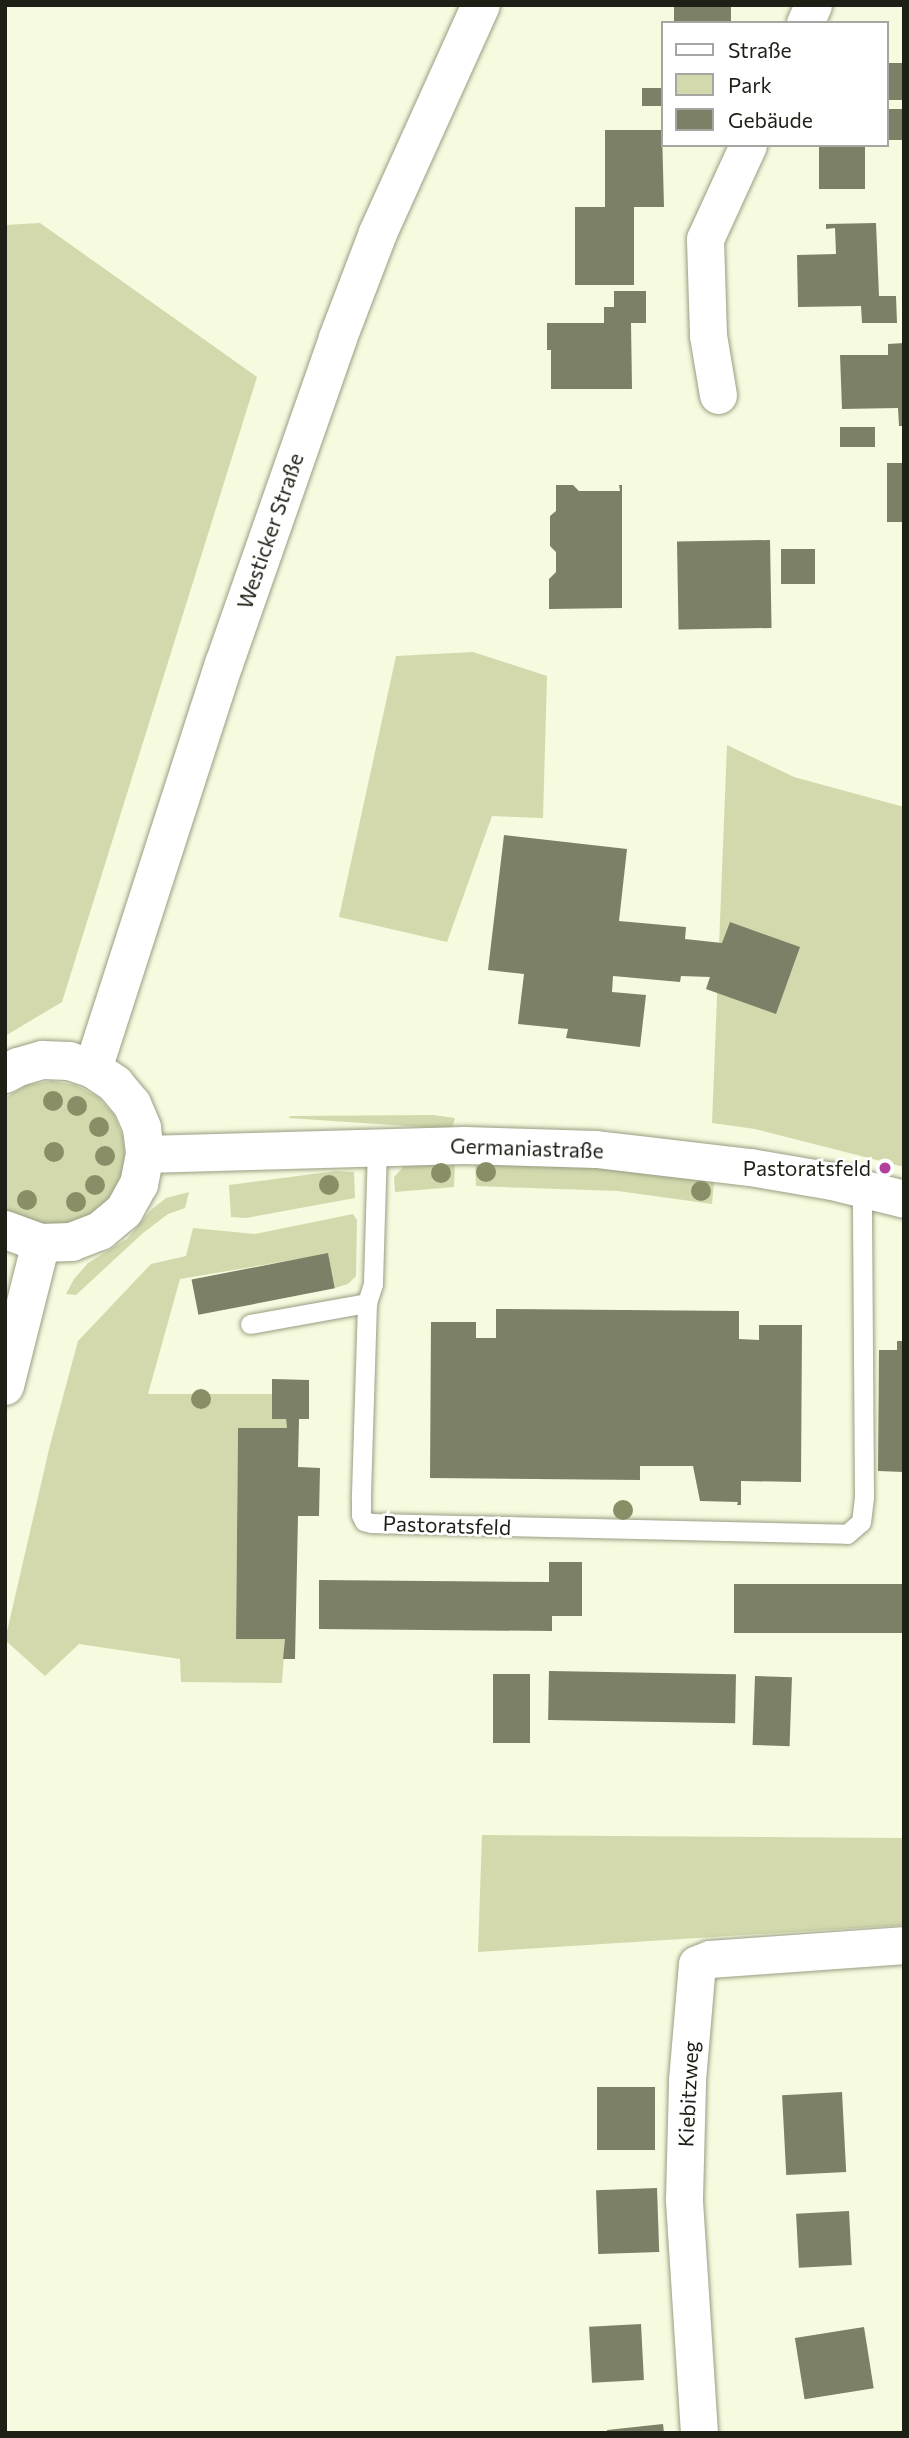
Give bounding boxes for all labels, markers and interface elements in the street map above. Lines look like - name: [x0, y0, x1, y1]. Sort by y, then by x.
- legend: [660, 21, 888, 147]
- text: Straße: [728, 37, 792, 62]
- text: Park: [728, 72, 772, 97]
- text: Gebäude: [728, 107, 813, 132]
- street label: Westicker Straße: [232, 450, 308, 612]
- street label: Germaniastraße: [450, 1133, 604, 1163]
- place label: Pastoratsfeld: [743, 1155, 871, 1181]
- marker: Pastoratsfeld: [877, 1160, 893, 1176]
- street label: Pastoratsfeld: [382, 1510, 512, 1540]
- street label: Kiebitzweg: [673, 2040, 703, 2148]

